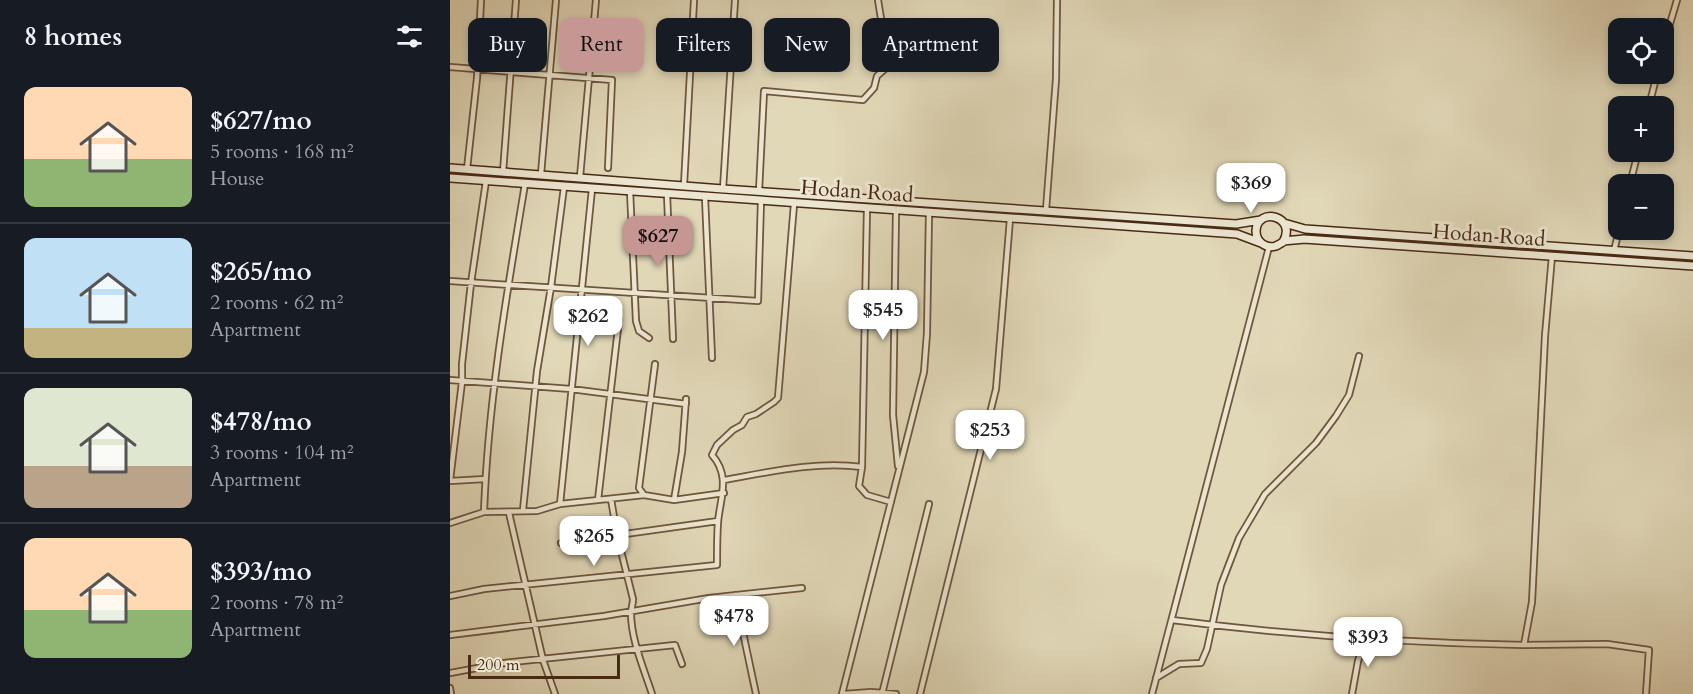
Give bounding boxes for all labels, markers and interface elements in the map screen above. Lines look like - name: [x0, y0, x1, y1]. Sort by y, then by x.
- chip: Buy: [468, 18, 547, 72]
- chip: Rent: [559, 18, 644, 72]
- chip: Filters: [656, 18, 752, 72]
- chip: New: [764, 18, 850, 72]
- chip: Apartment: [862, 18, 999, 72]
- map controls: [1608, 18, 1674, 240]
- button: locate: [1608, 18, 1674, 84]
- text: 8 homes: [24, 19, 122, 54]
- icon: filters: [393, 20, 426, 53]
- button: +: [1608, 96, 1674, 162]
- text: $627/mo: [210, 103, 312, 138]
- icon: home: [72, 111, 144, 183]
- text: 5 rooms · 168 m²: [210, 138, 354, 165]
- pin: $369: [1215, 163, 1287, 214]
- text: House: [210, 165, 264, 192]
- text: $369: [1231, 169, 1271, 196]
- street label: Hodan Road: [800, 173, 914, 210]
- button: −: [1608, 174, 1674, 240]
- pin: $627: [622, 216, 694, 267]
- street label: Hodan Road: [1432, 217, 1546, 254]
- text: $627: [638, 222, 678, 249]
- text: $265/mo: [210, 254, 312, 289]
- icon: home: [72, 262, 144, 334]
- text: 2 rooms · 62 m²: [210, 289, 343, 316]
- pin: $545: [847, 290, 919, 341]
- pin: $262: [552, 296, 624, 347]
- text: $545: [863, 296, 903, 323]
- text: $262: [568, 302, 608, 329]
- text: Apartment: [210, 316, 301, 343]
- text: $478/mo: [210, 404, 312, 439]
- pin: $253: [954, 410, 1026, 461]
- icon: home: [72, 412, 144, 484]
- text: $253: [970, 416, 1010, 443]
- text: 3 rooms · 104 m²: [210, 439, 354, 466]
- text: Apartment: [210, 466, 301, 493]
- pin: $265: [558, 516, 630, 567]
- text: $265: [574, 522, 614, 549]
- text: $393/mo: [210, 554, 312, 589]
- icon: home: [72, 562, 144, 634]
- text: 2 rooms · 78 m²: [210, 589, 343, 616]
- pin: $478: [698, 596, 770, 647]
- text: $478: [714, 602, 754, 629]
- text: Apartment: [210, 616, 301, 643]
- pin: $393: [1332, 617, 1404, 668]
- text: $393: [1348, 623, 1388, 650]
- scale bar: [468, 652, 620, 680]
- text: 200 m: [477, 654, 519, 676]

